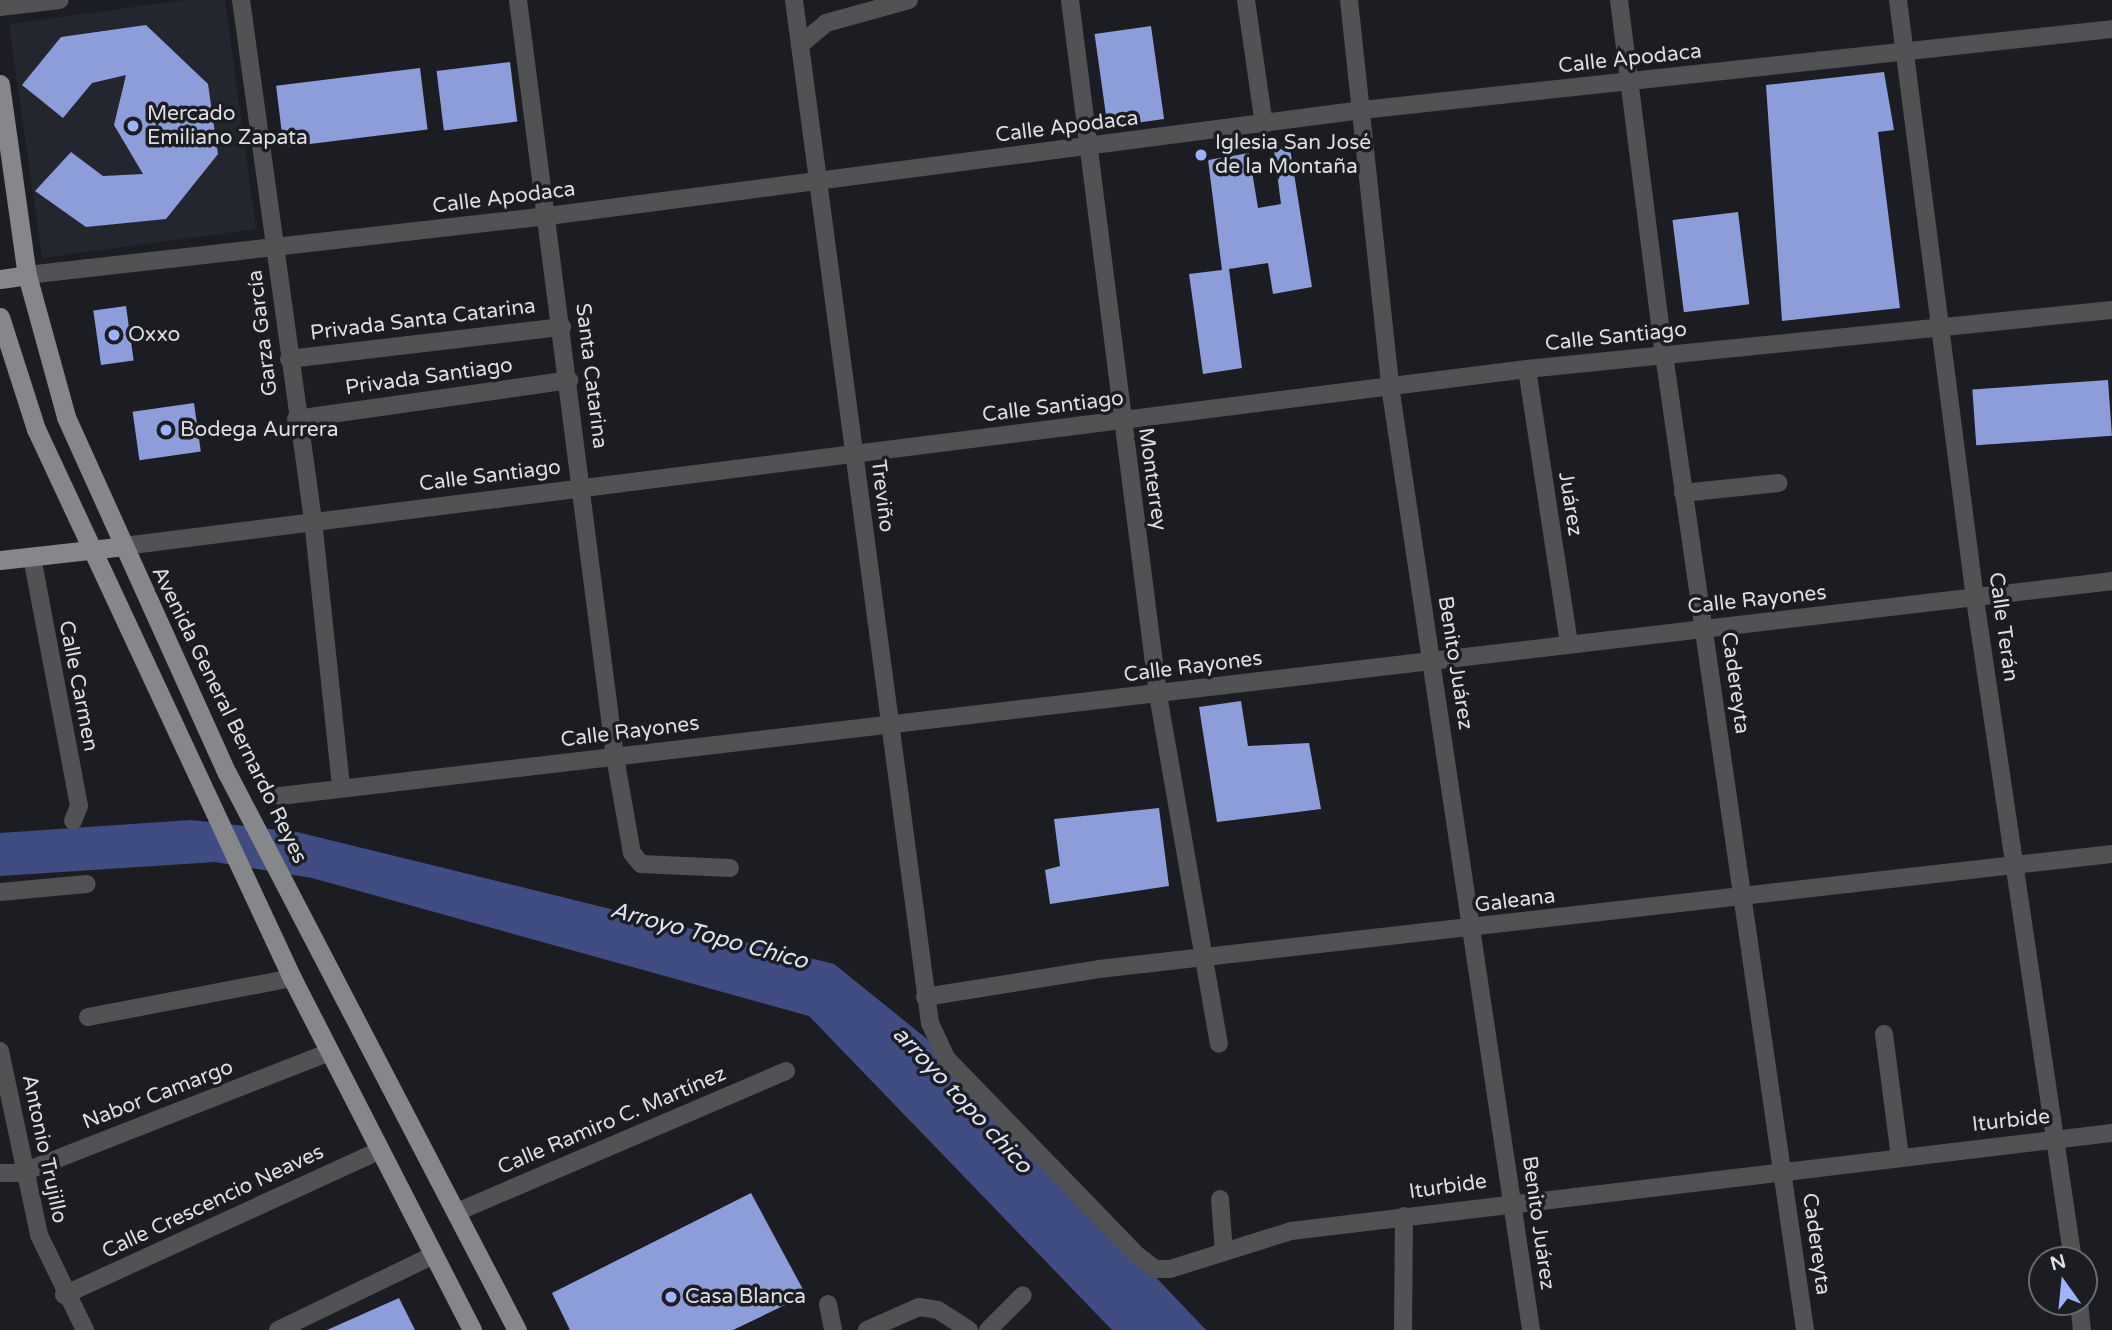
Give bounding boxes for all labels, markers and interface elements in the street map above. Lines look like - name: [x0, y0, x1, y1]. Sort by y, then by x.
- street label: Calle Apodaca: [1557, 39, 1703, 79]
- place label: Mercado Emiliano Zapata: [147, 101, 308, 151]
- street label: Calle Apodaca: [994, 106, 1140, 148]
- marker: Mercado Emiliano Zapata: [125, 118, 141, 134]
- place label: Iglesia San José de la Montaña: [1215, 130, 1371, 180]
- marker: Iglesia San José de la Montaña: [1193, 147, 1209, 163]
- street label: Calle Apodaca: [431, 177, 577, 219]
- street label: Garza García: [243, 268, 283, 398]
- street label: Privada Santa Catarina: [309, 294, 537, 346]
- street label: Santa Catarina: [570, 302, 612, 450]
- street label: Calle Santiago: [1544, 317, 1688, 357]
- place label: Oxxo: [128, 322, 180, 348]
- marker: Oxxo: [106, 327, 122, 343]
- street label: Privada Santiago: [344, 353, 514, 401]
- street label: Calle Santiago: [981, 386, 1125, 428]
- place label: Bodega Aurrera: [180, 417, 339, 443]
- marker: Bodega Aurrera: [158, 422, 174, 438]
- street label: Monterrey: [1132, 426, 1172, 532]
- street label: Calle Santiago: [418, 455, 562, 497]
- street label: Treviño: [865, 458, 899, 534]
- street label: Juárez: [1553, 470, 1587, 538]
- street label: Avenida General Bernardo Reyes: [146, 562, 312, 868]
- street label: Calle Terán: [1983, 571, 2023, 683]
- street label: Calle Rayones: [1686, 580, 1828, 620]
- street label: Benito Juárez: [1432, 594, 1478, 732]
- street label: Calle Carmen: [53, 619, 103, 753]
- street label: Cadereyta: [1715, 630, 1755, 736]
- street label: Calle Rayones: [1122, 646, 1264, 688]
- street label: Calle Rayones: [559, 711, 701, 753]
- street label: Galeana: [1473, 884, 1557, 918]
- water label: Arroyo Topo Chico: [607, 896, 811, 976]
- water label: arroyo topo chico: [887, 1021, 1037, 1179]
- street label: Nabor Camargo: [79, 1055, 237, 1135]
- street label: Calle Ramiro C. Martínez: [494, 1061, 730, 1181]
- street label: Antonio Trujillo: [16, 1072, 72, 1226]
- street label: Iturbide: [1971, 1104, 2051, 1138]
- street label: Calle Crescencio Neaves: [98, 1139, 328, 1265]
- street label: Benito Juárez: [1516, 1154, 1560, 1292]
- street label: Iturbide: [1408, 1169, 1488, 1205]
- street label: Cadereyta: [1796, 1191, 1836, 1297]
- north arrow: [2028, 1246, 2098, 1316]
- text: N: [2048, 1250, 2068, 1275]
- place label: Casa Blanca: [685, 1284, 806, 1310]
- marker: Casa Blanca: [663, 1289, 679, 1305]

